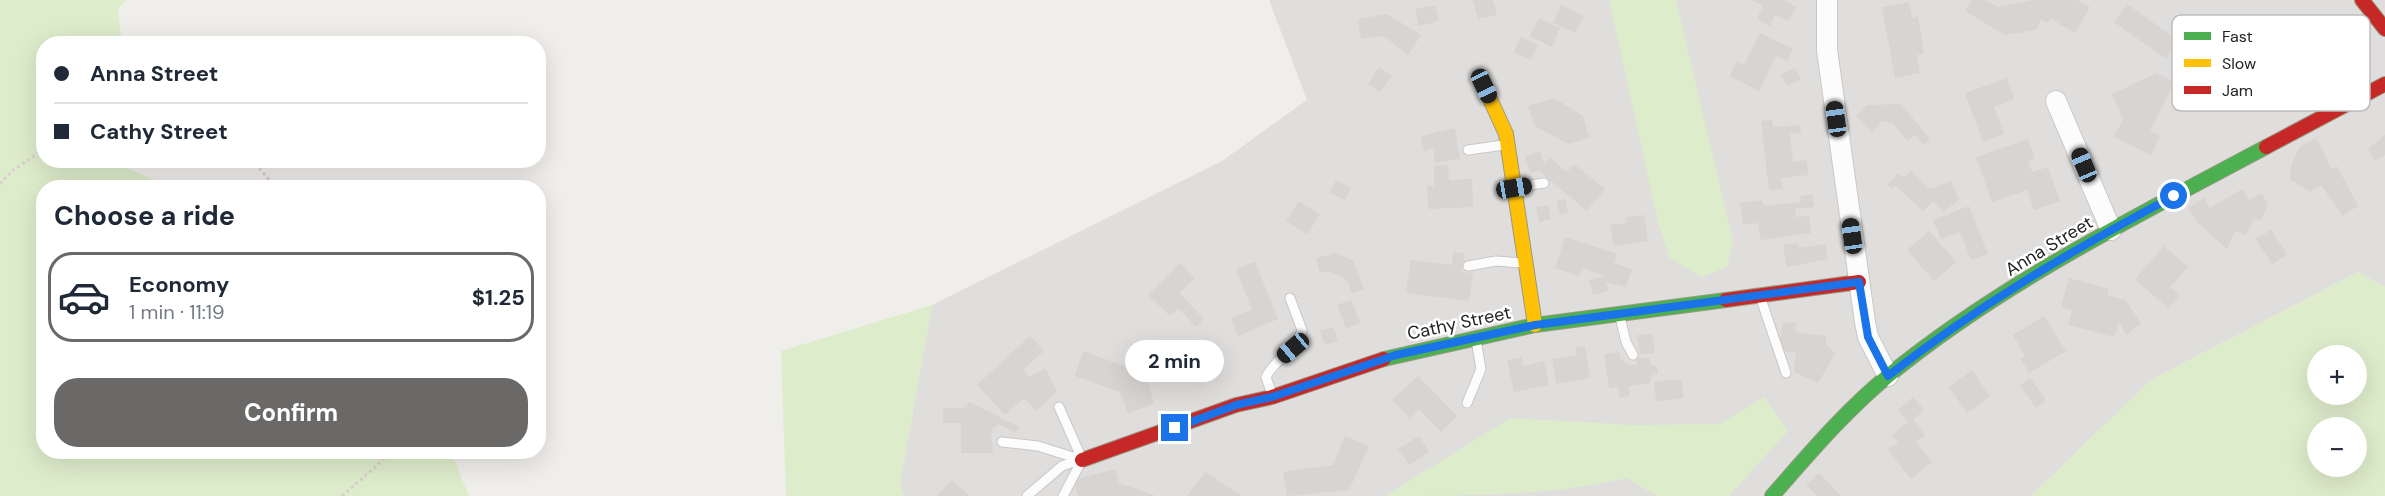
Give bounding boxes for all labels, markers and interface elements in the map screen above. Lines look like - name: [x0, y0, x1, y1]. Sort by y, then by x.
- legend: [2172, 15, 2370, 111]
- text: Fast: [2222, 26, 2253, 47]
- text: Slow: [2222, 53, 2256, 74]
- text: Anna Street: [90, 59, 218, 88]
- car: [1468, 66, 1500, 106]
- text: Jam: [2222, 80, 2253, 101]
- car: [1825, 100, 1847, 138]
- text: Cathy Street: [90, 117, 228, 146]
- car: [2069, 145, 2099, 185]
- car: [1495, 176, 1533, 200]
- route start: [2160, 182, 2187, 209]
- text: Choose a ride: [54, 198, 235, 233]
- street label: Anna Street: [2001, 210, 2097, 282]
- car: [1841, 217, 1863, 255]
- icon: car: [57, 270, 111, 324]
- text: Economy: [129, 270, 229, 299]
- text: $1.25: [472, 283, 525, 312]
- text: 1 min · 11:19: [129, 299, 225, 325]
- street label: Cathy Street: [1405, 300, 1513, 346]
- car: [1273, 330, 1313, 366]
- callout: 2 min: [1126, 341, 1224, 383]
- map controls: [2307, 345, 2367, 477]
- button: +: [2307, 345, 2367, 405]
- text: 2 min: [1148, 348, 1201, 374]
- button: Confirm: [54, 378, 528, 447]
- route end: [1161, 414, 1188, 441]
- button: −: [2307, 417, 2367, 477]

